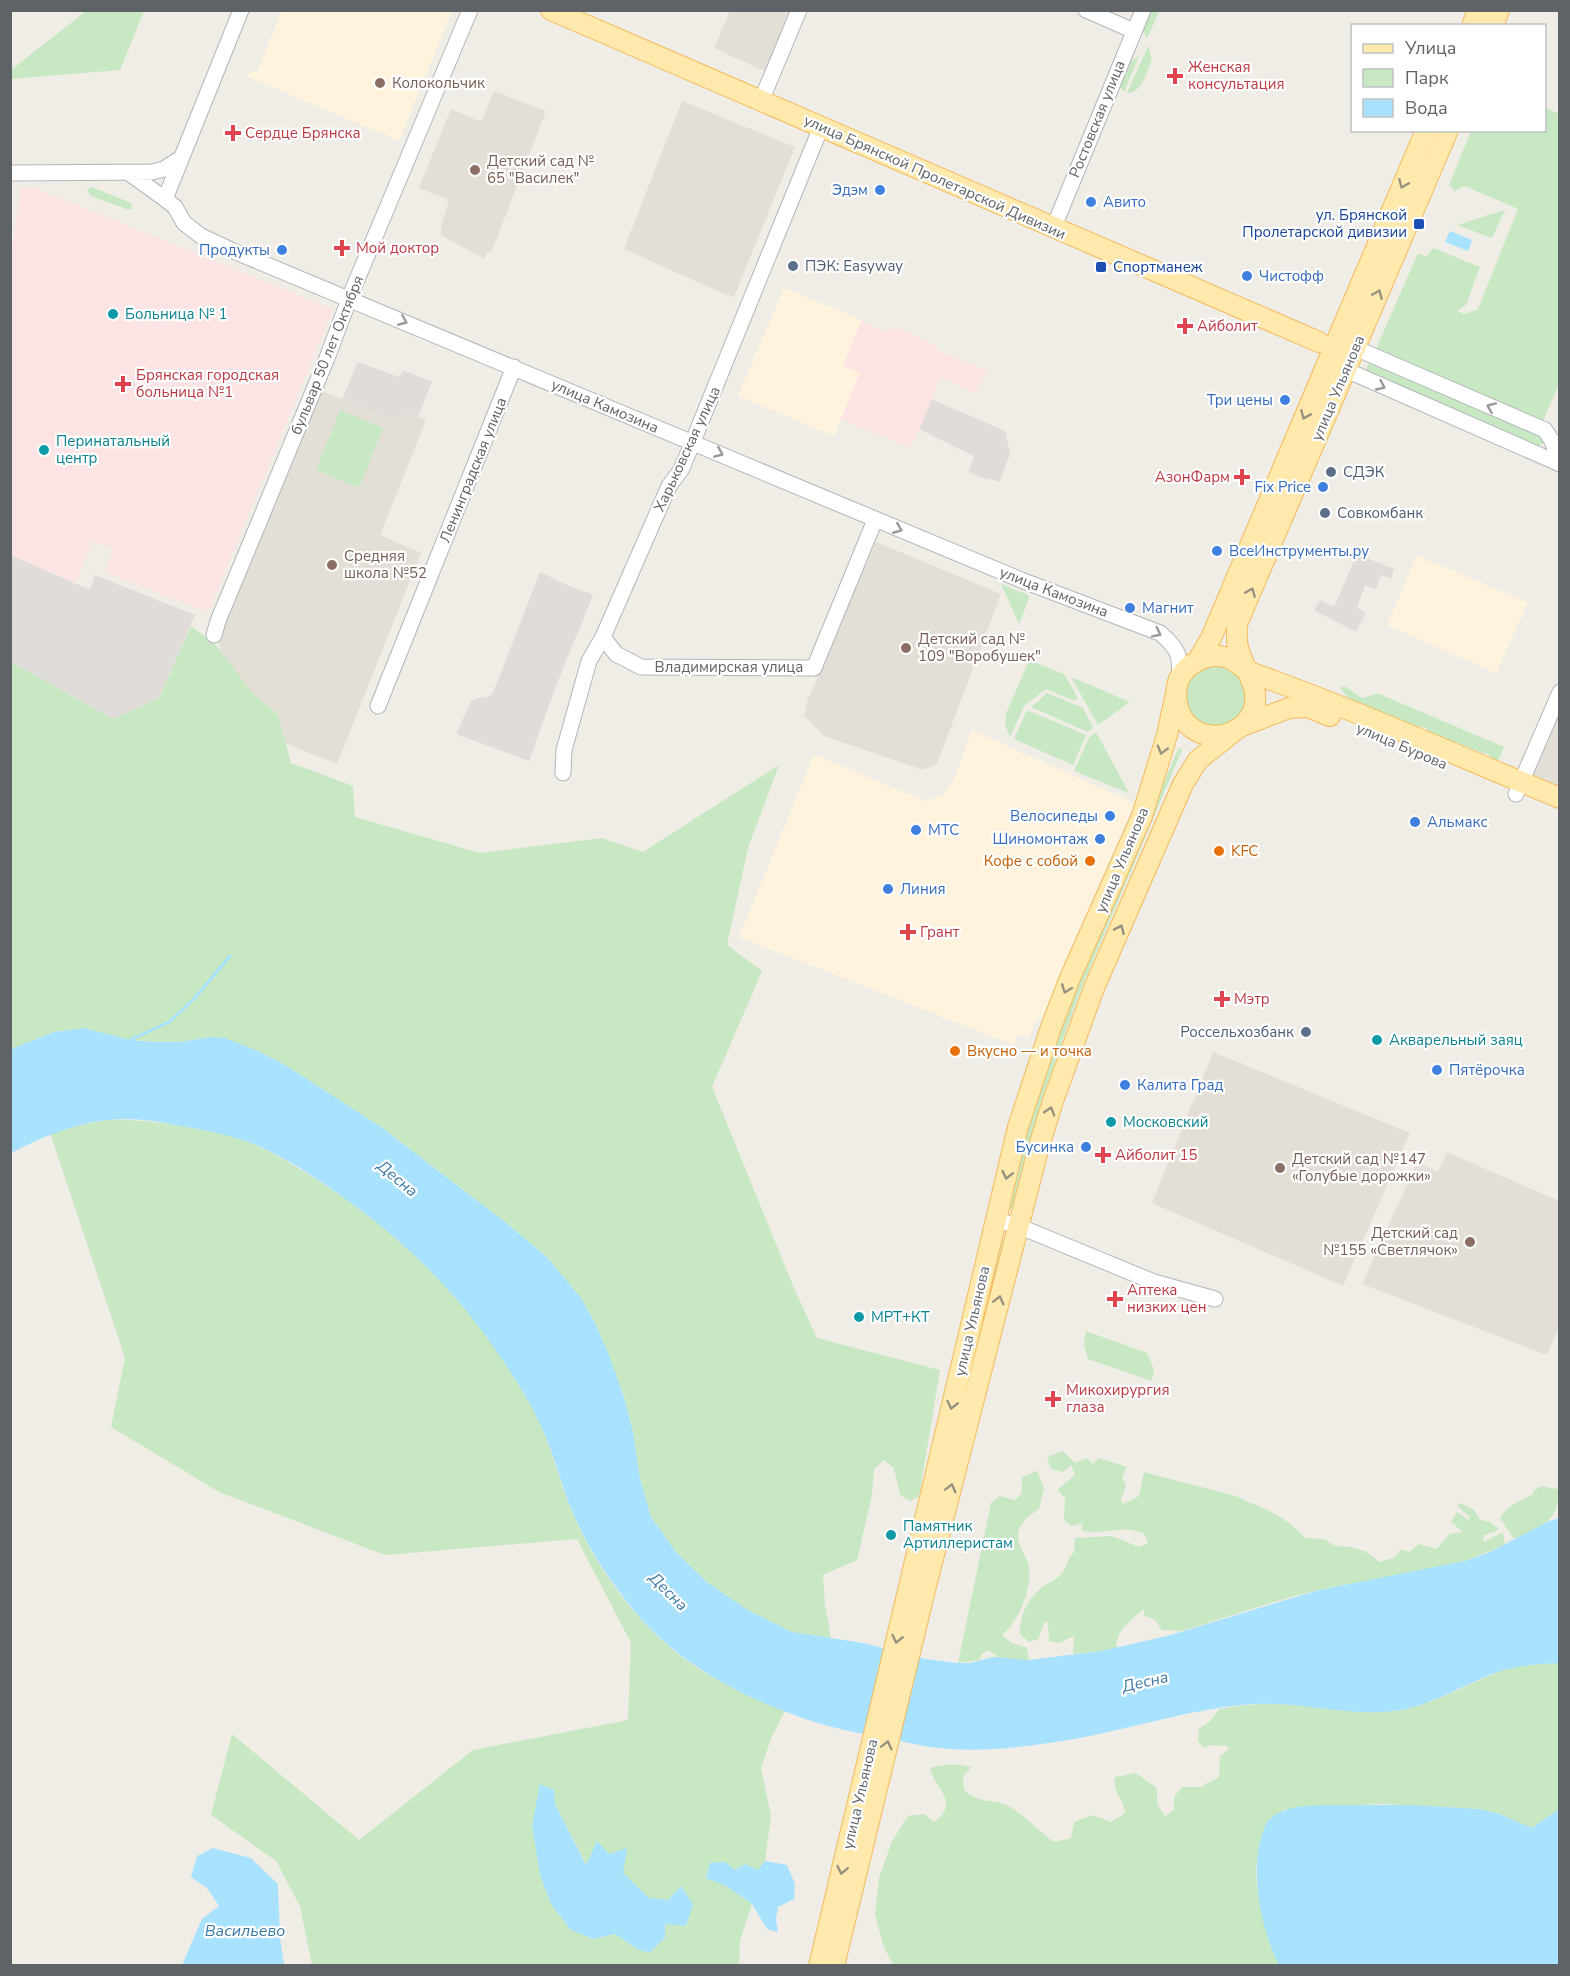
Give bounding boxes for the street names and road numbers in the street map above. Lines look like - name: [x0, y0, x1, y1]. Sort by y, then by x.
- street label: Ростовская улица: [1064, 57, 1130, 181]
- street label: улица Брянской Пролетарской Дивизии: [801, 110, 1069, 244]
- street label: бульвар 50 лет Октября: [286, 272, 368, 438]
- street label: улица Ульянова: [1307, 332, 1369, 444]
- street label: улица Камозина: [548, 374, 662, 438]
- street label: Харьковская улица: [649, 383, 725, 515]
- street label: Ленинградская улица: [435, 394, 511, 546]
- street label: улица Камозина: [997, 562, 1111, 622]
- street label: Владимирская улица: [655, 657, 803, 677]
- street label: улица Бурова: [1353, 718, 1451, 774]
- street label: улица Ульянова: [1091, 804, 1153, 916]
- street label: улица Ульянова: [950, 1264, 994, 1378]
- street label: улица Ульянова: [838, 1737, 882, 1851]

